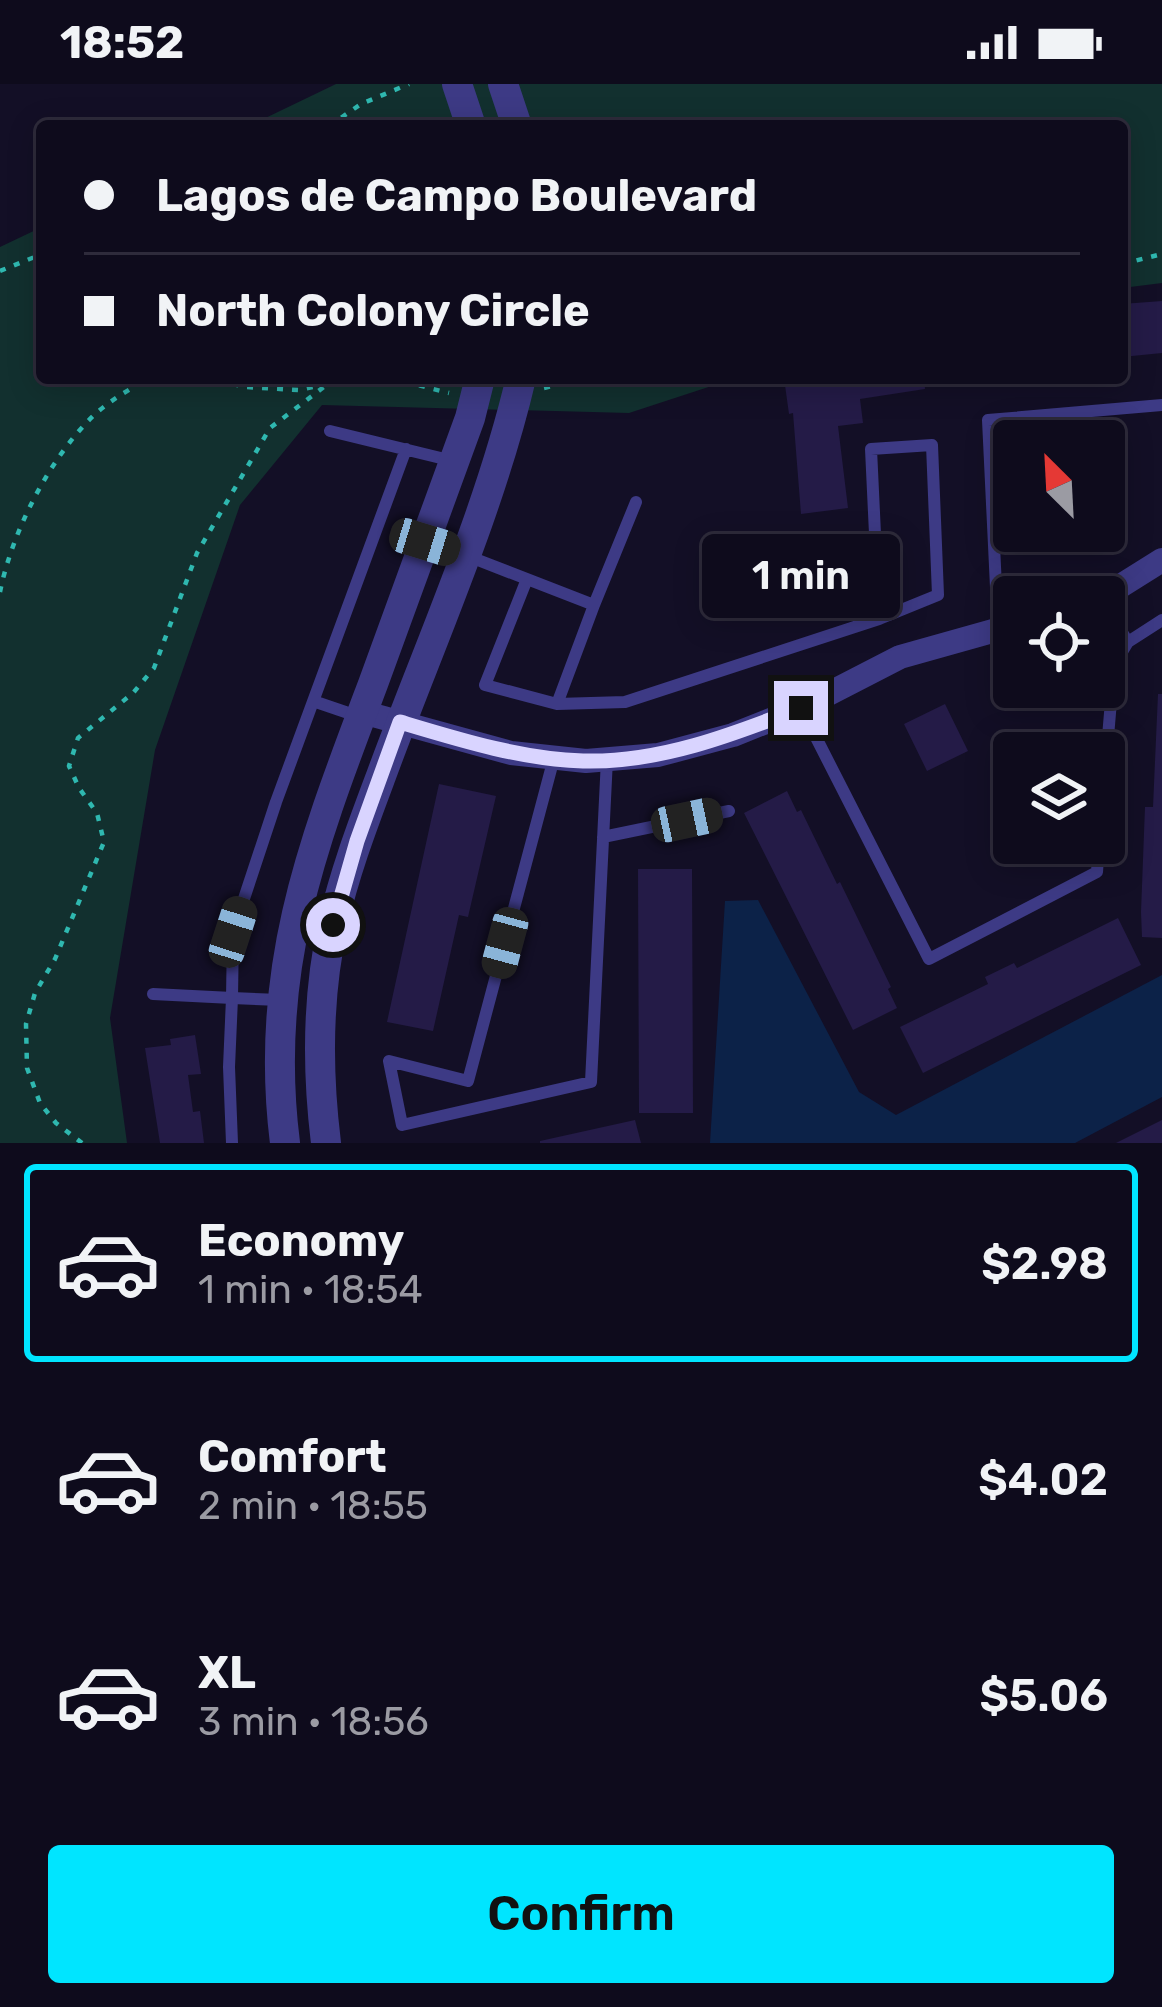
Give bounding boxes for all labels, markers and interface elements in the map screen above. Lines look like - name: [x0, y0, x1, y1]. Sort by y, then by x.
- text: 18:52: [60, 16, 184, 69]
- text: Lagos de Campo Boulevard: [156, 169, 757, 222]
- text: North Colony Circle: [156, 284, 590, 337]
- north arrow: [993, 420, 1125, 552]
- map controls: [993, 420, 1125, 864]
- car: [385, 514, 465, 570]
- callout: 1 min: [702, 534, 900, 618]
- text: 1 min: [752, 553, 850, 599]
- button: locate: [993, 576, 1125, 708]
- route end: [774, 681, 828, 735]
- button: layers: [993, 732, 1125, 864]
- car: [648, 795, 726, 845]
- car: [205, 892, 261, 972]
- route start: [306, 898, 360, 952]
- car: [478, 904, 532, 982]
- icon: car: [54, 1209, 162, 1317]
- text: Economy: [198, 1214, 404, 1267]
- text: $2.98: [981, 1237, 1108, 1290]
- text: 1 min · 18:54: [198, 1267, 423, 1313]
- icon: car: [54, 1425, 162, 1533]
- text: Comfort: [198, 1430, 387, 1483]
- text: $4.02: [978, 1453, 1108, 1506]
- text: 2 min · 18:55: [198, 1483, 428, 1529]
- icon: car: [54, 1641, 162, 1749]
- text: XL: [198, 1646, 256, 1699]
- text: $5.06: [980, 1669, 1108, 1722]
- text: 3 min · 18:56: [198, 1699, 429, 1745]
- button: Confirm: [48, 1845, 1114, 1983]

